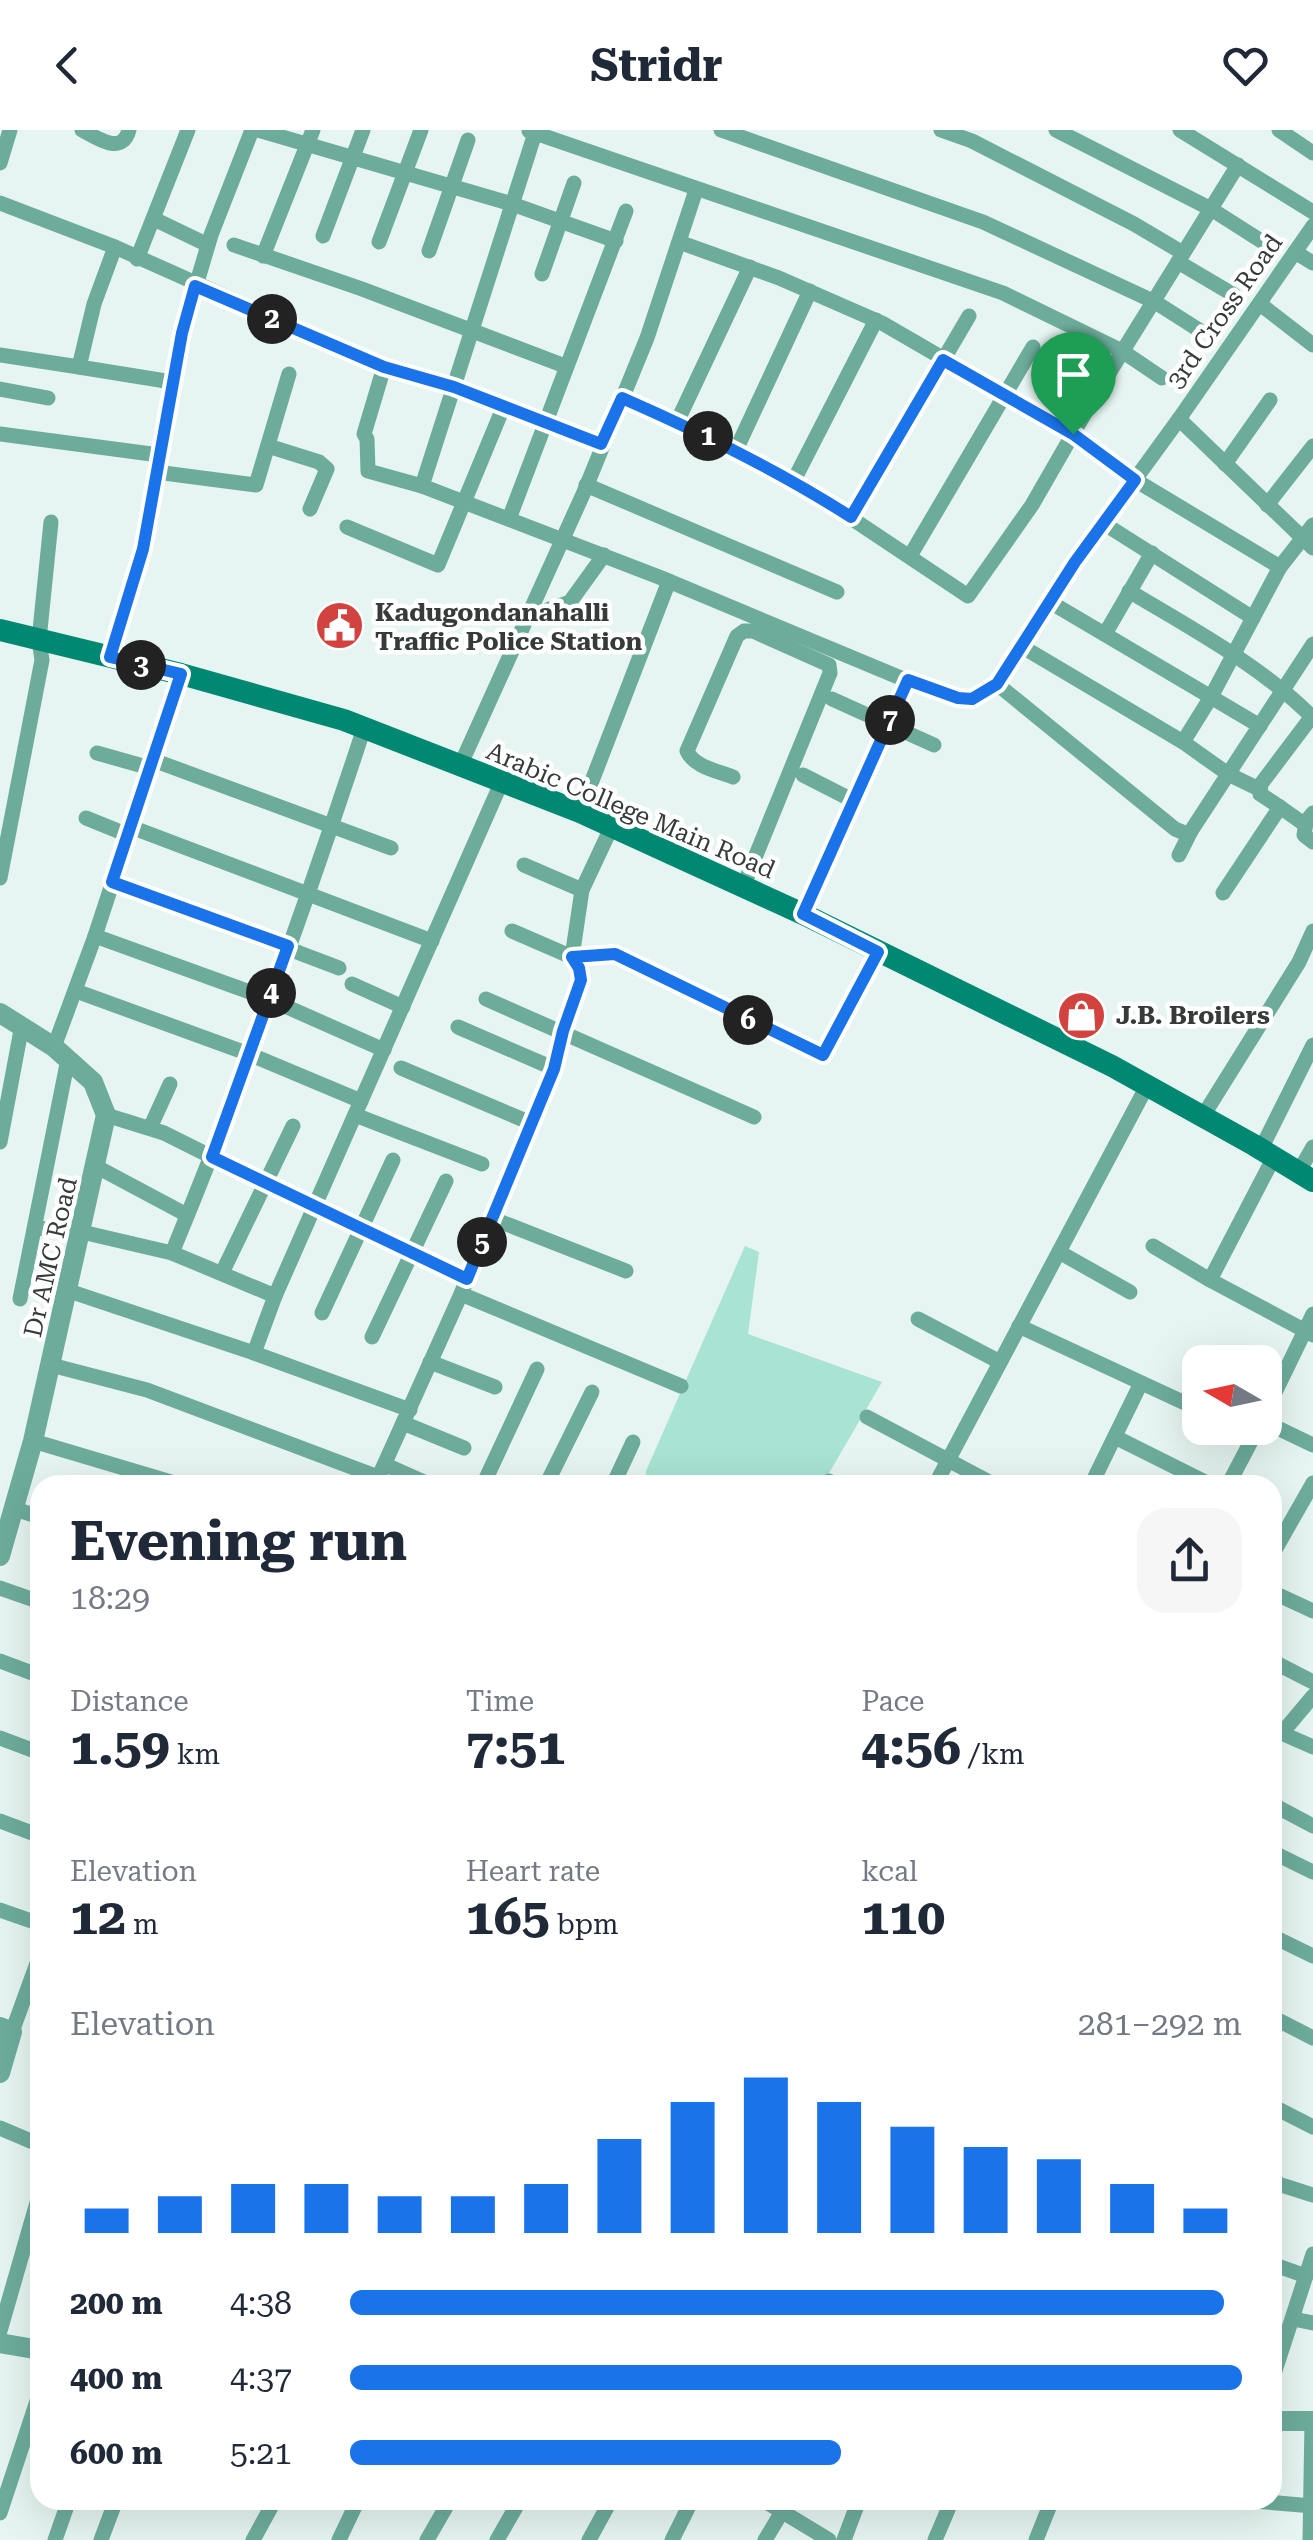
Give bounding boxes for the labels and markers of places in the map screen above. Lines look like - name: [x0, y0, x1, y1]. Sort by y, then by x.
- pin: 2: [247, 294, 297, 344]
- pin: [1031, 332, 1116, 435]
- pin: 1: [683, 411, 733, 461]
- place label: Kadugondanahalli Traffic Police Station: [375, 598, 643, 656]
- public building icon: Kadugondanahalli Traffic Police Station: [314, 600, 366, 652]
- pin: 3: [116, 640, 166, 690]
- pin: 7: [865, 695, 915, 745]
- pin: 4: [246, 968, 296, 1018]
- shop icon: J.B. Broilers: [1055, 989, 1107, 1041]
- pin: 6: [723, 995, 773, 1045]
- place label: J.B. Broilers: [1116, 1001, 1270, 1030]
- pin: 5: [457, 1217, 507, 1267]

